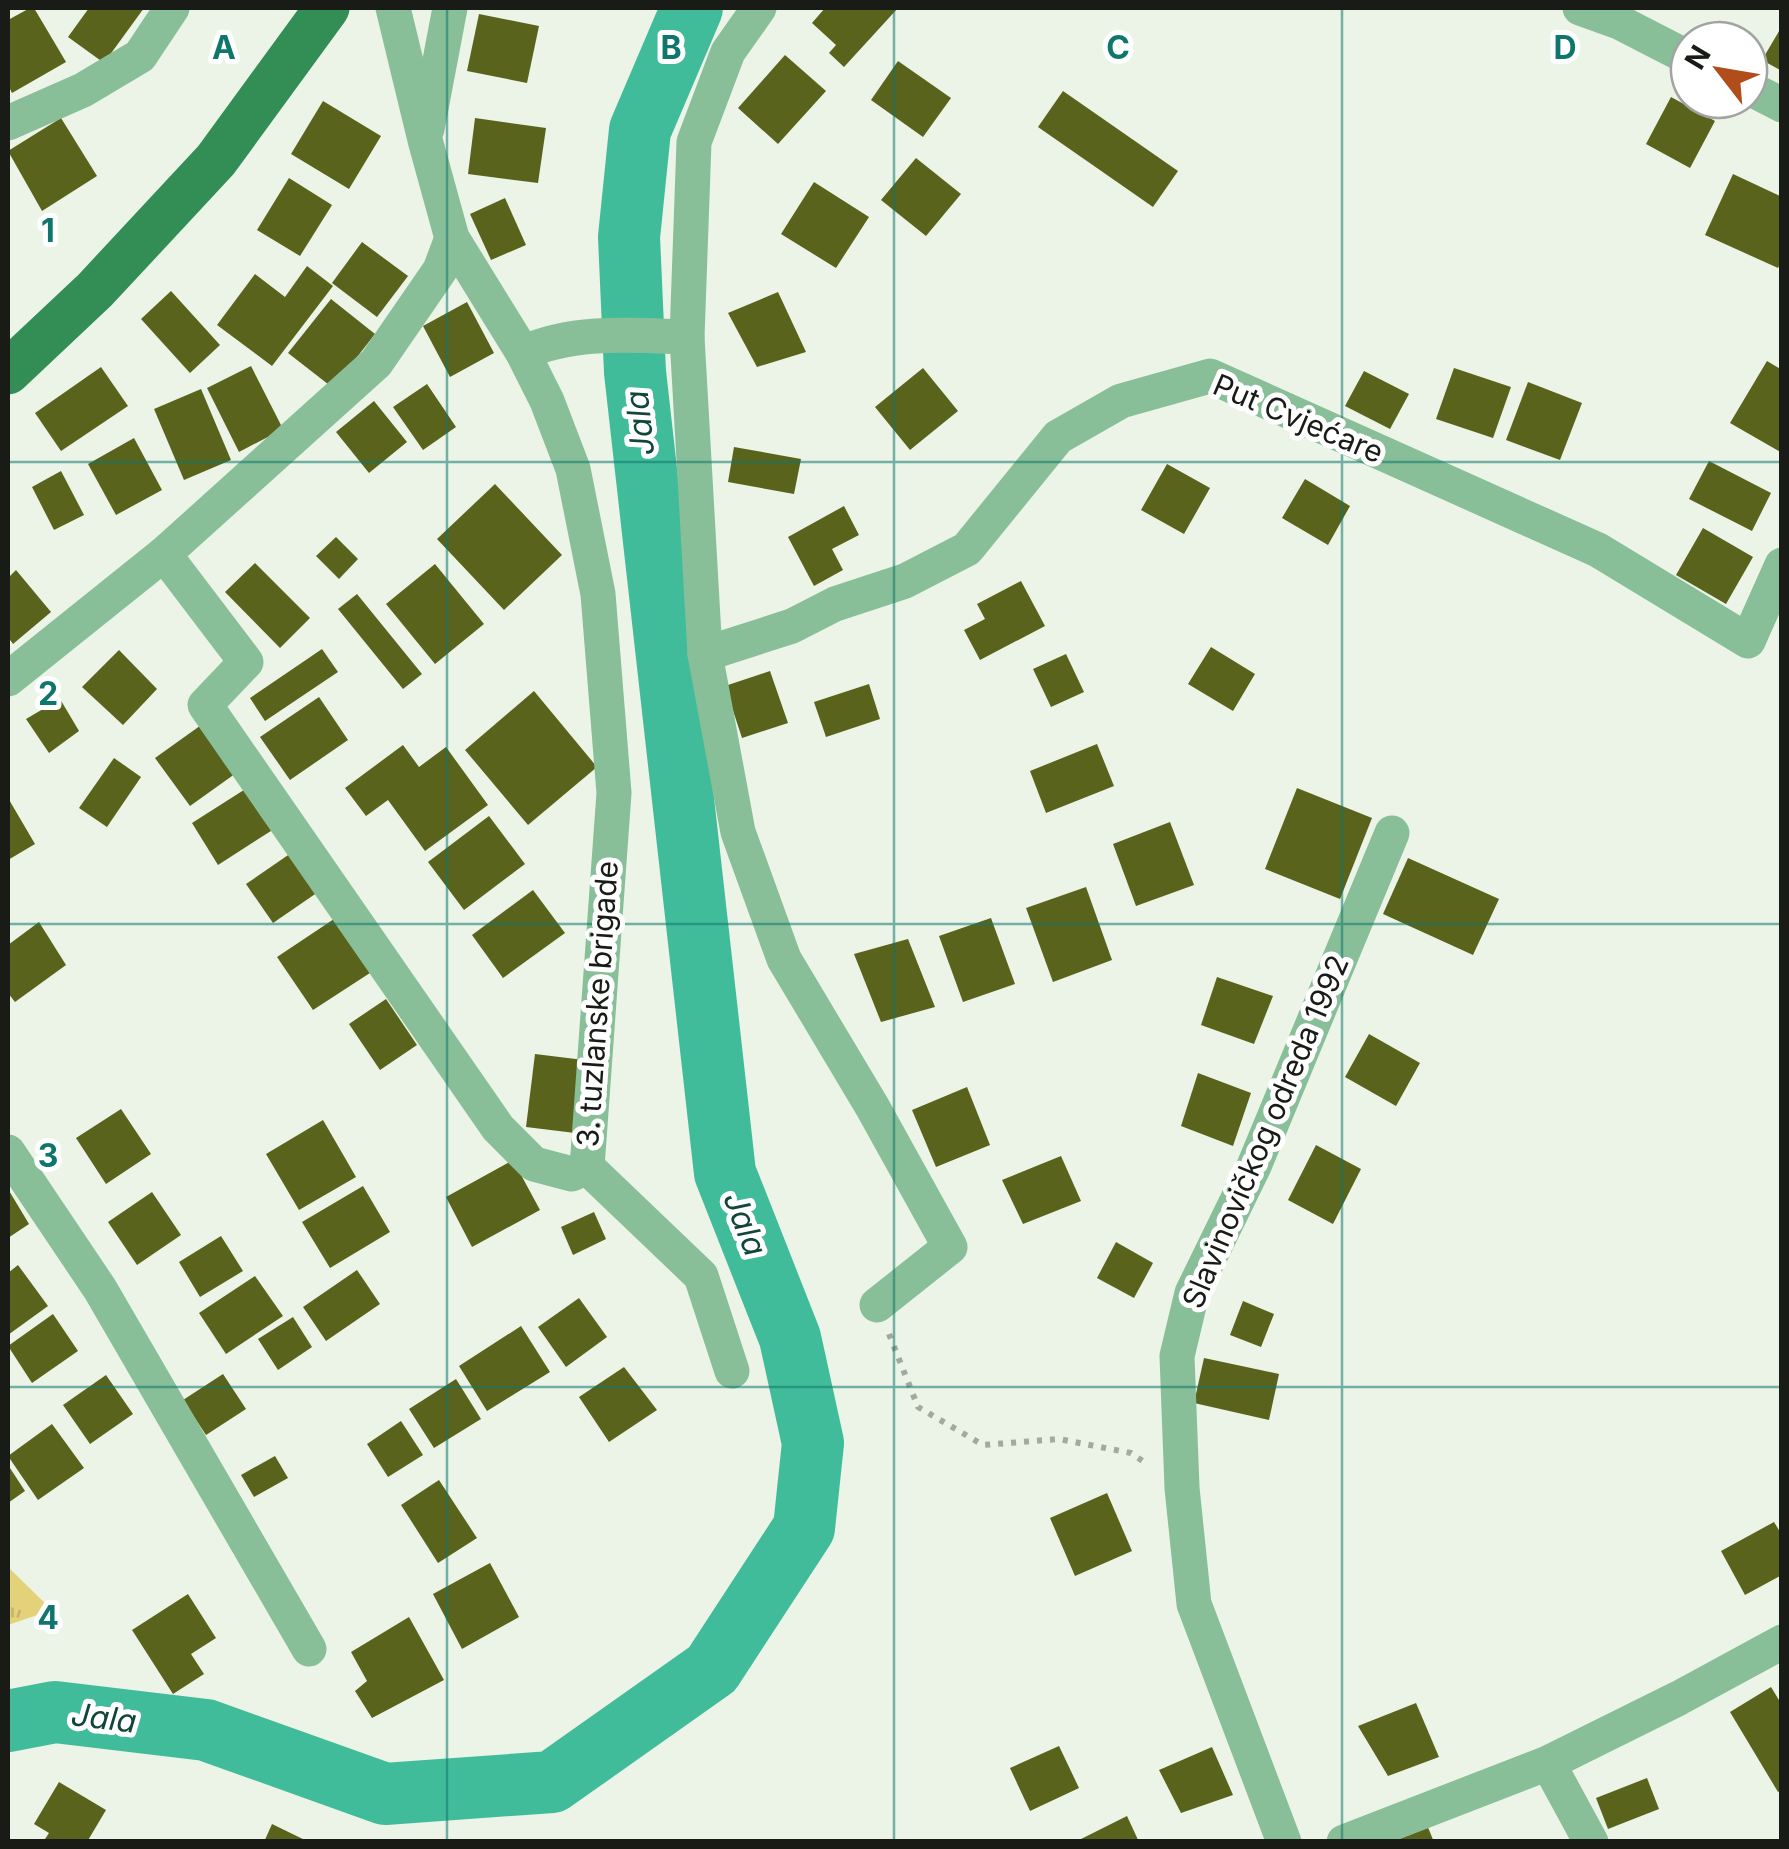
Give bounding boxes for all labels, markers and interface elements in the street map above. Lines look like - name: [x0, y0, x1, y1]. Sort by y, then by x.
- north arrow: [1669, 20, 1769, 120]
- text: A: [212, 28, 236, 67]
- text: B: [660, 28, 682, 67]
- text: C: [1106, 28, 1130, 67]
- text: D: [1553, 28, 1577, 67]
- text: N: [1678, 39, 1718, 75]
- text: 1: [41, 211, 55, 250]
- street label: Put Cvjećare: [1208, 366, 1389, 470]
- water label: Jala: [617, 389, 662, 458]
- text: 2: [38, 674, 58, 713]
- street label: 3. tuzlanske brigade: [569, 860, 625, 1148]
- street label: Slavinovičkog odreda 1992: [1174, 950, 1356, 1314]
- text: 3: [38, 1136, 58, 1175]
- water label: Jala: [716, 1186, 775, 1261]
- text: 4: [37, 1598, 59, 1637]
- water label: Jala: [69, 1694, 139, 1741]

